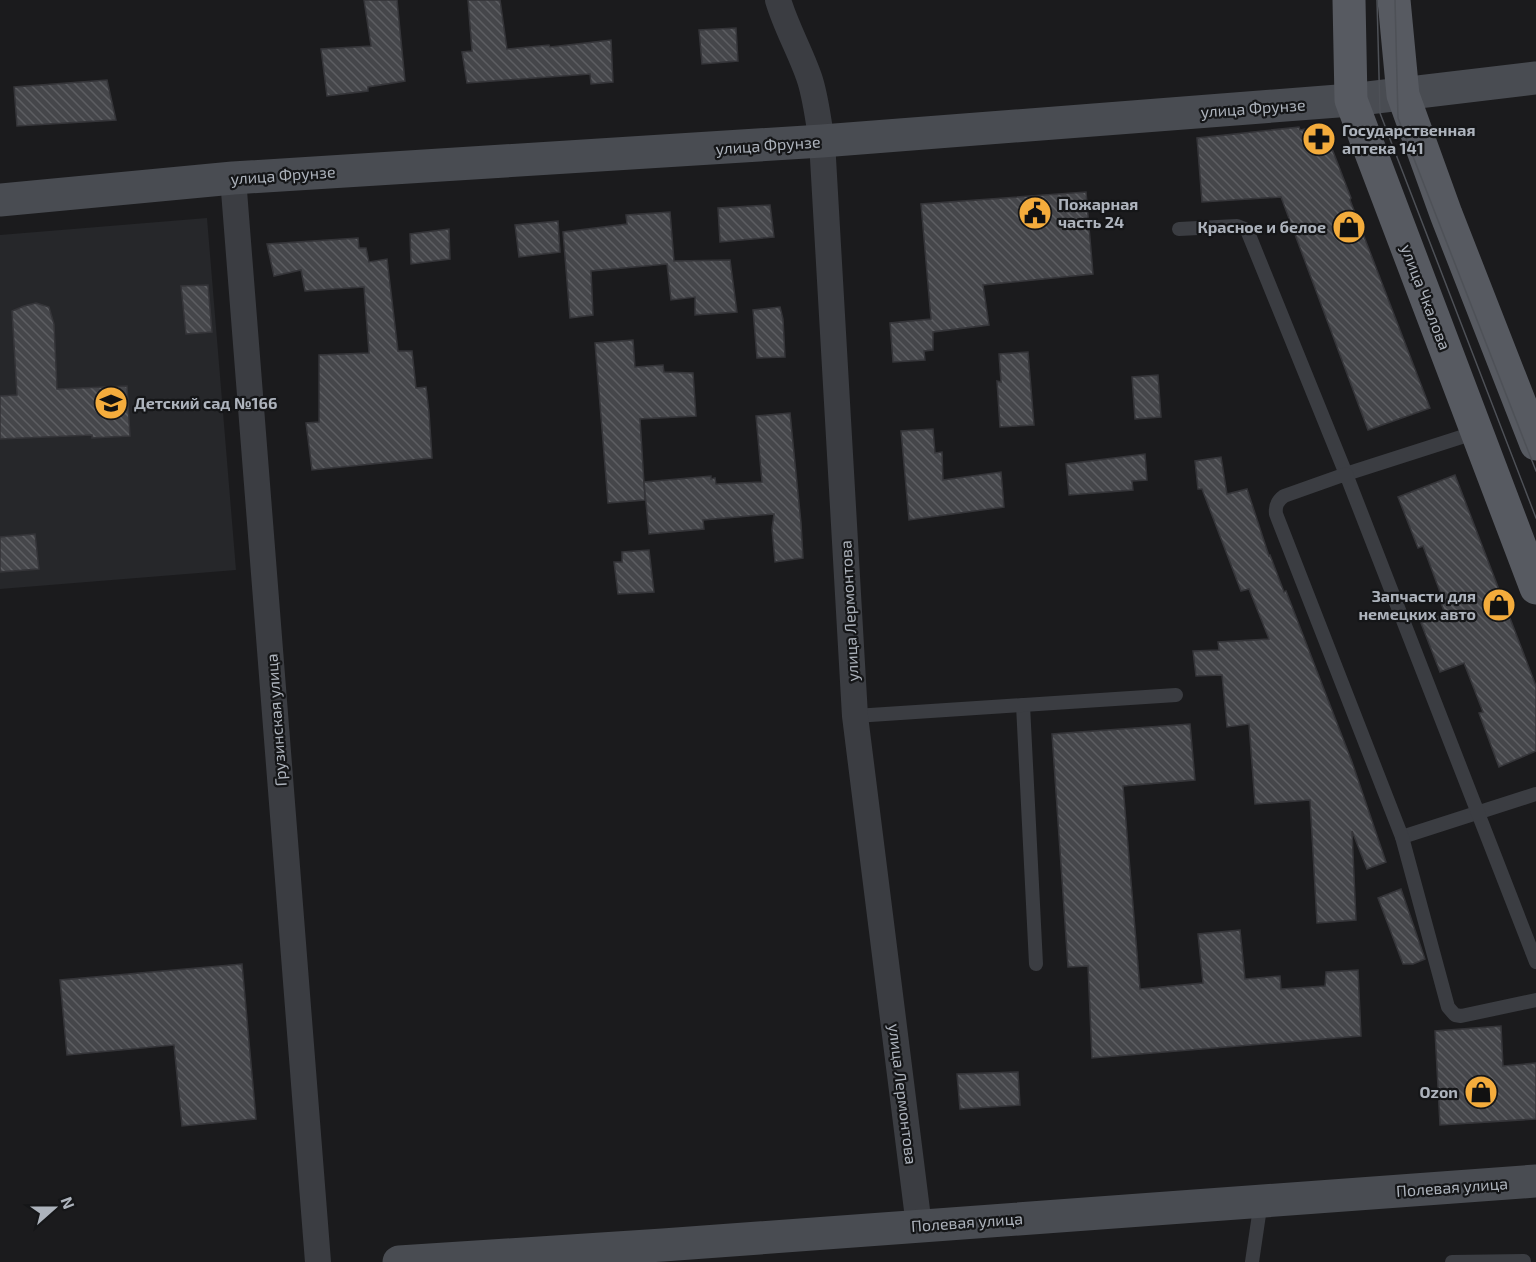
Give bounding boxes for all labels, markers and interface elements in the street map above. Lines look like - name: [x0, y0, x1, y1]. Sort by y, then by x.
- street label: улица Фрунзе: [1200, 94, 1306, 122]
- place label: Государственная аптека 141: [1342, 120, 1475, 157]
- pharmacy icon: Государственная аптека 141: [1301, 121, 1337, 157]
- street label: улица Фрунзе: [715, 131, 821, 159]
- street label: улица Фрунзе: [230, 161, 336, 189]
- place label: Пожарная часть 24: [1058, 194, 1138, 231]
- public building icon: Пожарная часть 24: [1017, 195, 1053, 231]
- shop icon: Красное и белое: [1331, 209, 1367, 245]
- place label: Красное и белое: [1197, 217, 1326, 236]
- street label: улица Чкалова: [1397, 241, 1455, 353]
- school or university icon: Детский сад №166: [93, 385, 129, 421]
- place label: Детский сад №166: [134, 393, 277, 412]
- street label: улица Лермонтова: [835, 540, 863, 682]
- place label: Запчасти для немецких авто: [1358, 586, 1476, 623]
- shop icon: Запчасти для немецких авто: [1481, 587, 1517, 623]
- street label: Грузинская улица: [261, 653, 291, 787]
- street label: улица Лермонтова: [884, 1023, 922, 1165]
- shop icon: Ozon: [1463, 1074, 1499, 1110]
- place label: Ozon: [1420, 1082, 1458, 1101]
- street label: Полевая улица: [1395, 1173, 1509, 1201]
- north arrow: [24, 1178, 84, 1238]
- text: N: [58, 1194, 79, 1211]
- street label: Полевая улица: [910, 1208, 1024, 1236]

